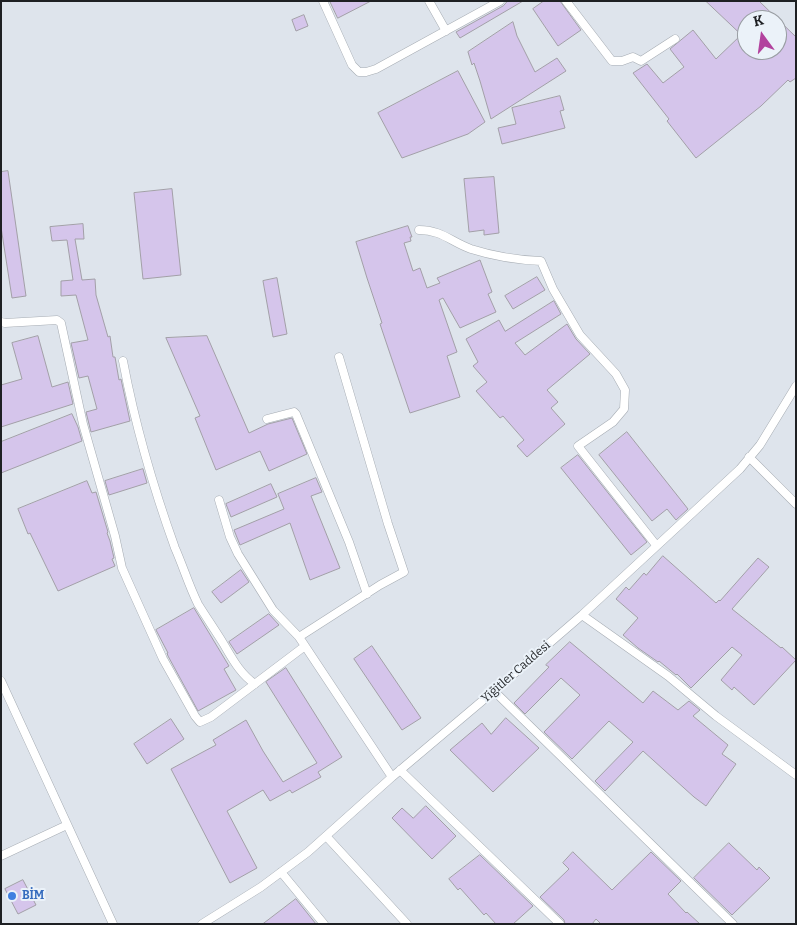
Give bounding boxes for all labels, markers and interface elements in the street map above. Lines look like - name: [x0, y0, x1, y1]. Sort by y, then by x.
- north arrow: [737, 10, 787, 60]
- text: K: [752, 11, 765, 30]
- street label: Yiğitler Caddesi: [479, 638, 553, 706]
- place label: BİM: [22, 889, 44, 903]
- marker: BİM: [6, 890, 18, 902]

